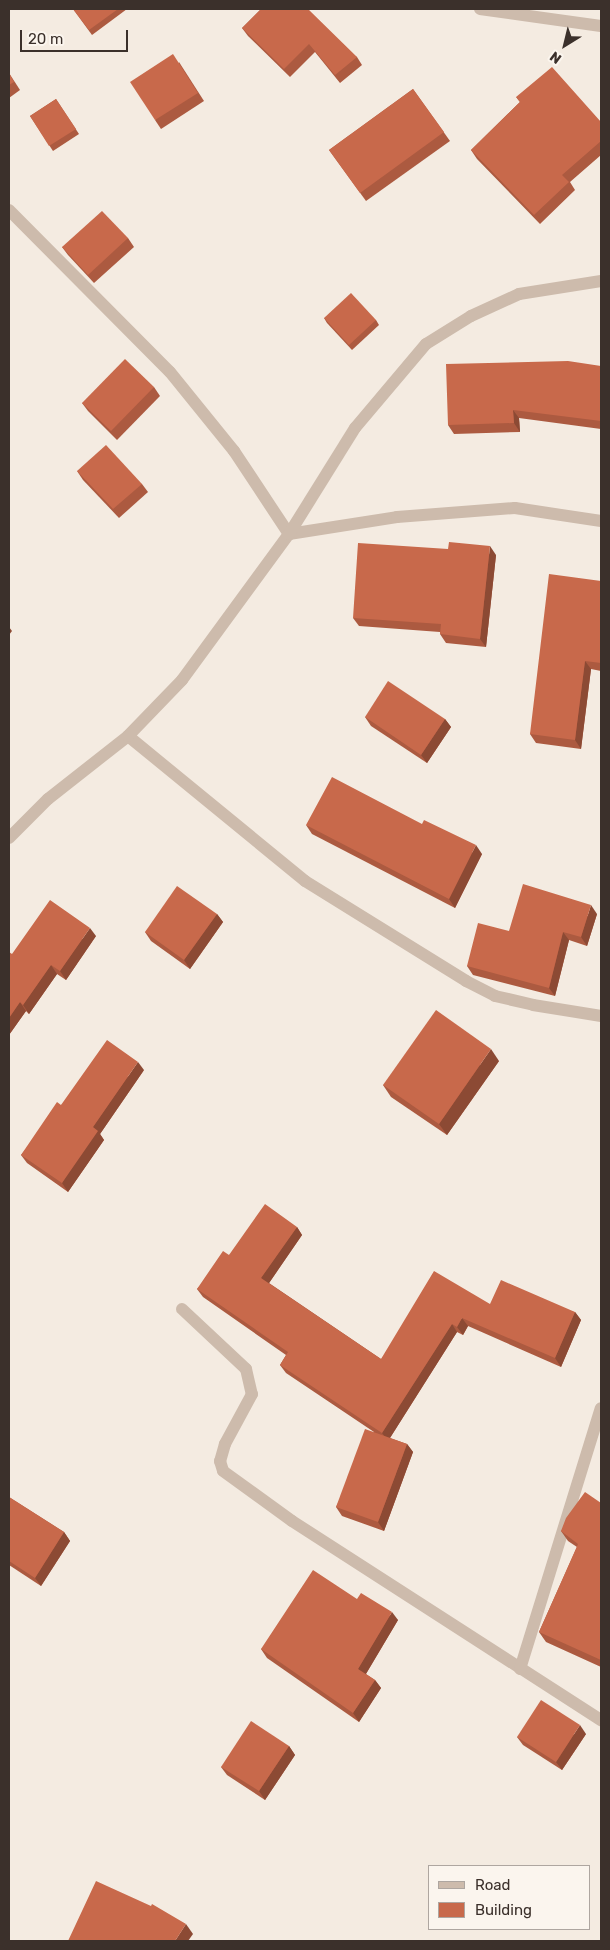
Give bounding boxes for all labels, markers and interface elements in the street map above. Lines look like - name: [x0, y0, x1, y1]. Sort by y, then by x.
- scale bar: [22, 20, 130, 52]
- north arrow: [540, 20, 590, 70]
- text: 20 m: [28, 30, 63, 48]
- text: N: [547, 48, 565, 67]
- legend: [428, 1865, 590, 1930]
- text: Road: [475, 1876, 511, 1894]
- text: Building: [475, 1901, 532, 1919]

